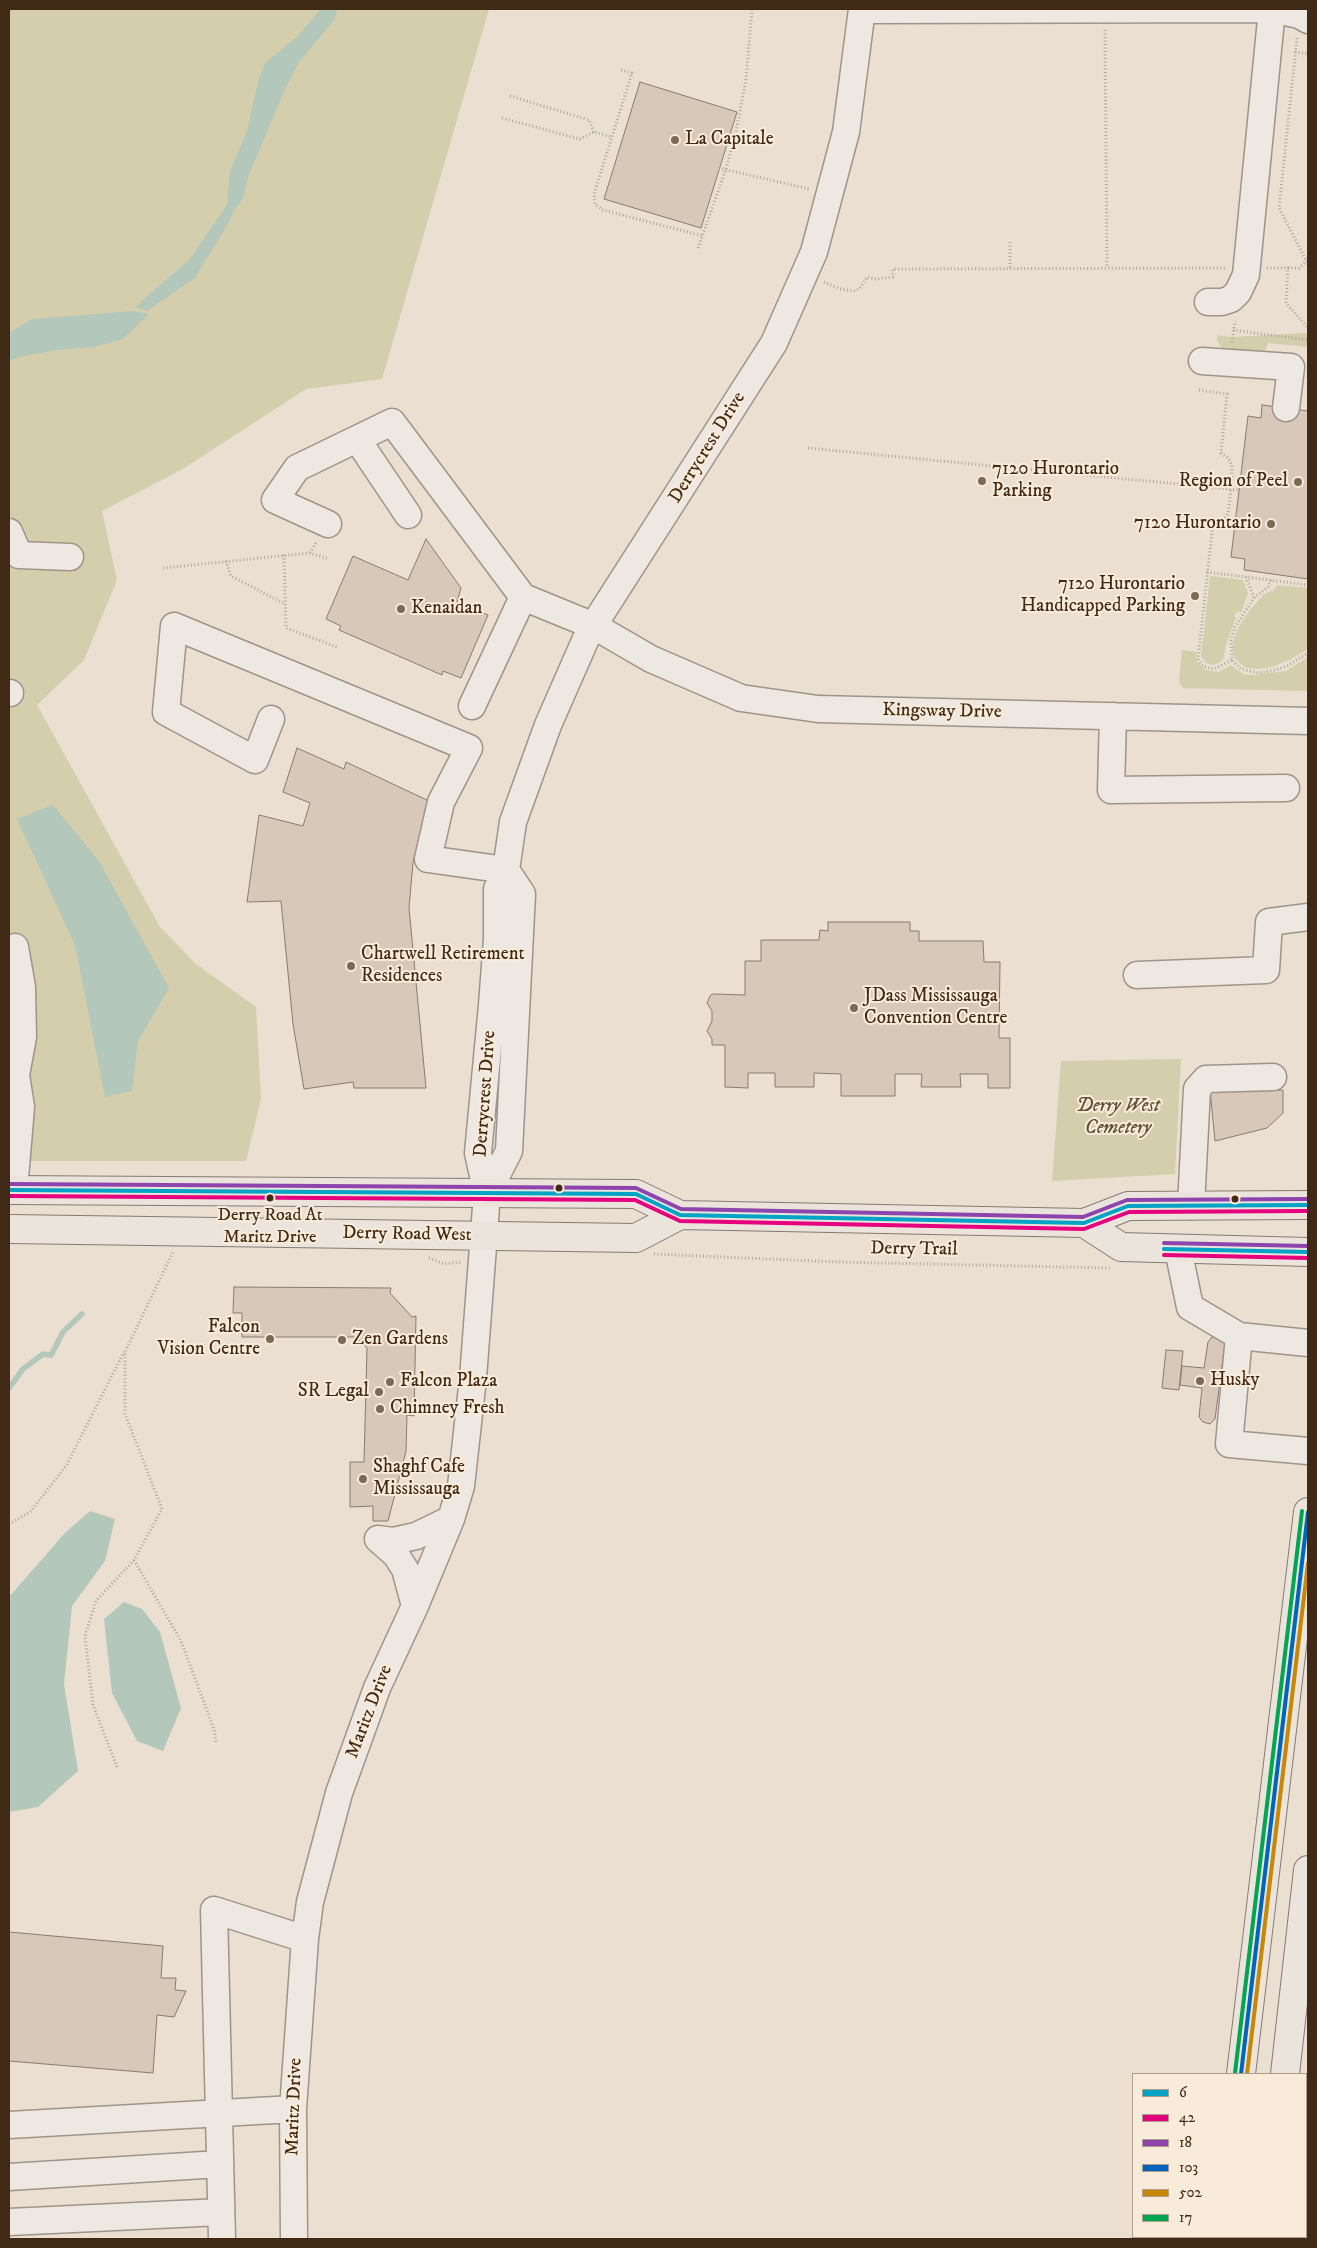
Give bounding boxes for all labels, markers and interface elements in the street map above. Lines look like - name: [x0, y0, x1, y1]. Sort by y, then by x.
- place label: La Capitale: [685, 129, 774, 151]
- marker: La Capitale: [669, 134, 681, 146]
- street label: Derrycrest Drive: [665, 388, 751, 508]
- place label: 7120 Hurontario Parking: [992, 459, 1119, 503]
- place label: Region of Peel: [1179, 471, 1288, 493]
- marker: 7120 Hurontario Parking: [976, 475, 988, 487]
- marker: Region of Peel: [1292, 476, 1304, 488]
- place label: 7120 Hurontario: [1134, 513, 1261, 535]
- marker: 7120 Hurontario: [1265, 518, 1277, 530]
- place label: 7120 Hurontario Handicapped Parking: [1020, 574, 1185, 618]
- marker: 7120 Hurontario Handicapped Parking: [1189, 590, 1201, 602]
- place label: Kenaidan: [411, 598, 482, 620]
- marker: Kenaidan: [395, 603, 407, 615]
- street label: Kingsway Drive: [882, 700, 1002, 724]
- place label: Chartwell Retirement Residences: [361, 944, 525, 988]
- marker: Chartwell Retirement Residences: [345, 960, 357, 972]
- place label: JDass Mississauga Convention Centre: [864, 986, 1007, 1030]
- marker: JDass Mississauga Convention Centre: [848, 1002, 860, 1014]
- street label: Derrycrest Drive: [470, 1030, 502, 1158]
- park label: Derry West Cemetery: [1076, 1096, 1160, 1140]
- unlabelled marker: [554, 1183, 564, 1193]
- marker: Derry Road At Maritz Drive: [265, 1193, 275, 1203]
- unlabelled marker: [1230, 1194, 1240, 1204]
- place label: Derry Road At Maritz Drive: [217, 1205, 323, 1248]
- street label: Derry Road West: [342, 1222, 472, 1248]
- street label: Derry Trail: [870, 1238, 958, 1262]
- place label: Falcon Vision Centre: [157, 1317, 260, 1361]
- place label: Zen Gardens: [352, 1329, 448, 1351]
- marker: Falcon Vision Centre: [264, 1333, 276, 1345]
- marker: Zen Gardens: [336, 1334, 348, 1346]
- place label: Husky: [1210, 1370, 1260, 1392]
- place label: Falcon Plaza: [400, 1371, 497, 1393]
- marker: Husky: [1194, 1375, 1206, 1387]
- marker: Falcon Plaza: [384, 1376, 396, 1388]
- place label: SR Legal: [298, 1381, 369, 1403]
- marker: SR Legal: [373, 1386, 385, 1398]
- place label: Chimney Fresh: [390, 1398, 505, 1420]
- marker: Chimney Fresh: [374, 1403, 386, 1415]
- place label: Shaghf Cafe Mississauga: [373, 1457, 465, 1501]
- marker: Shaghf Cafe Mississauga: [357, 1473, 369, 1485]
- street label: Maritz Drive: [342, 1662, 398, 1762]
- street label: Maritz Drive: [282, 2058, 308, 2156]
- legend: [1132, 2073, 1307, 2238]
- text: 6: [1179, 2083, 1187, 2102]
- text: 42: [1179, 2108, 1195, 2127]
- text: 18: [1179, 2133, 1192, 2152]
- text: 103: [1179, 2158, 1198, 2177]
- text: 502: [1179, 2183, 1202, 2202]
- text: 17: [1179, 2208, 1192, 2227]

